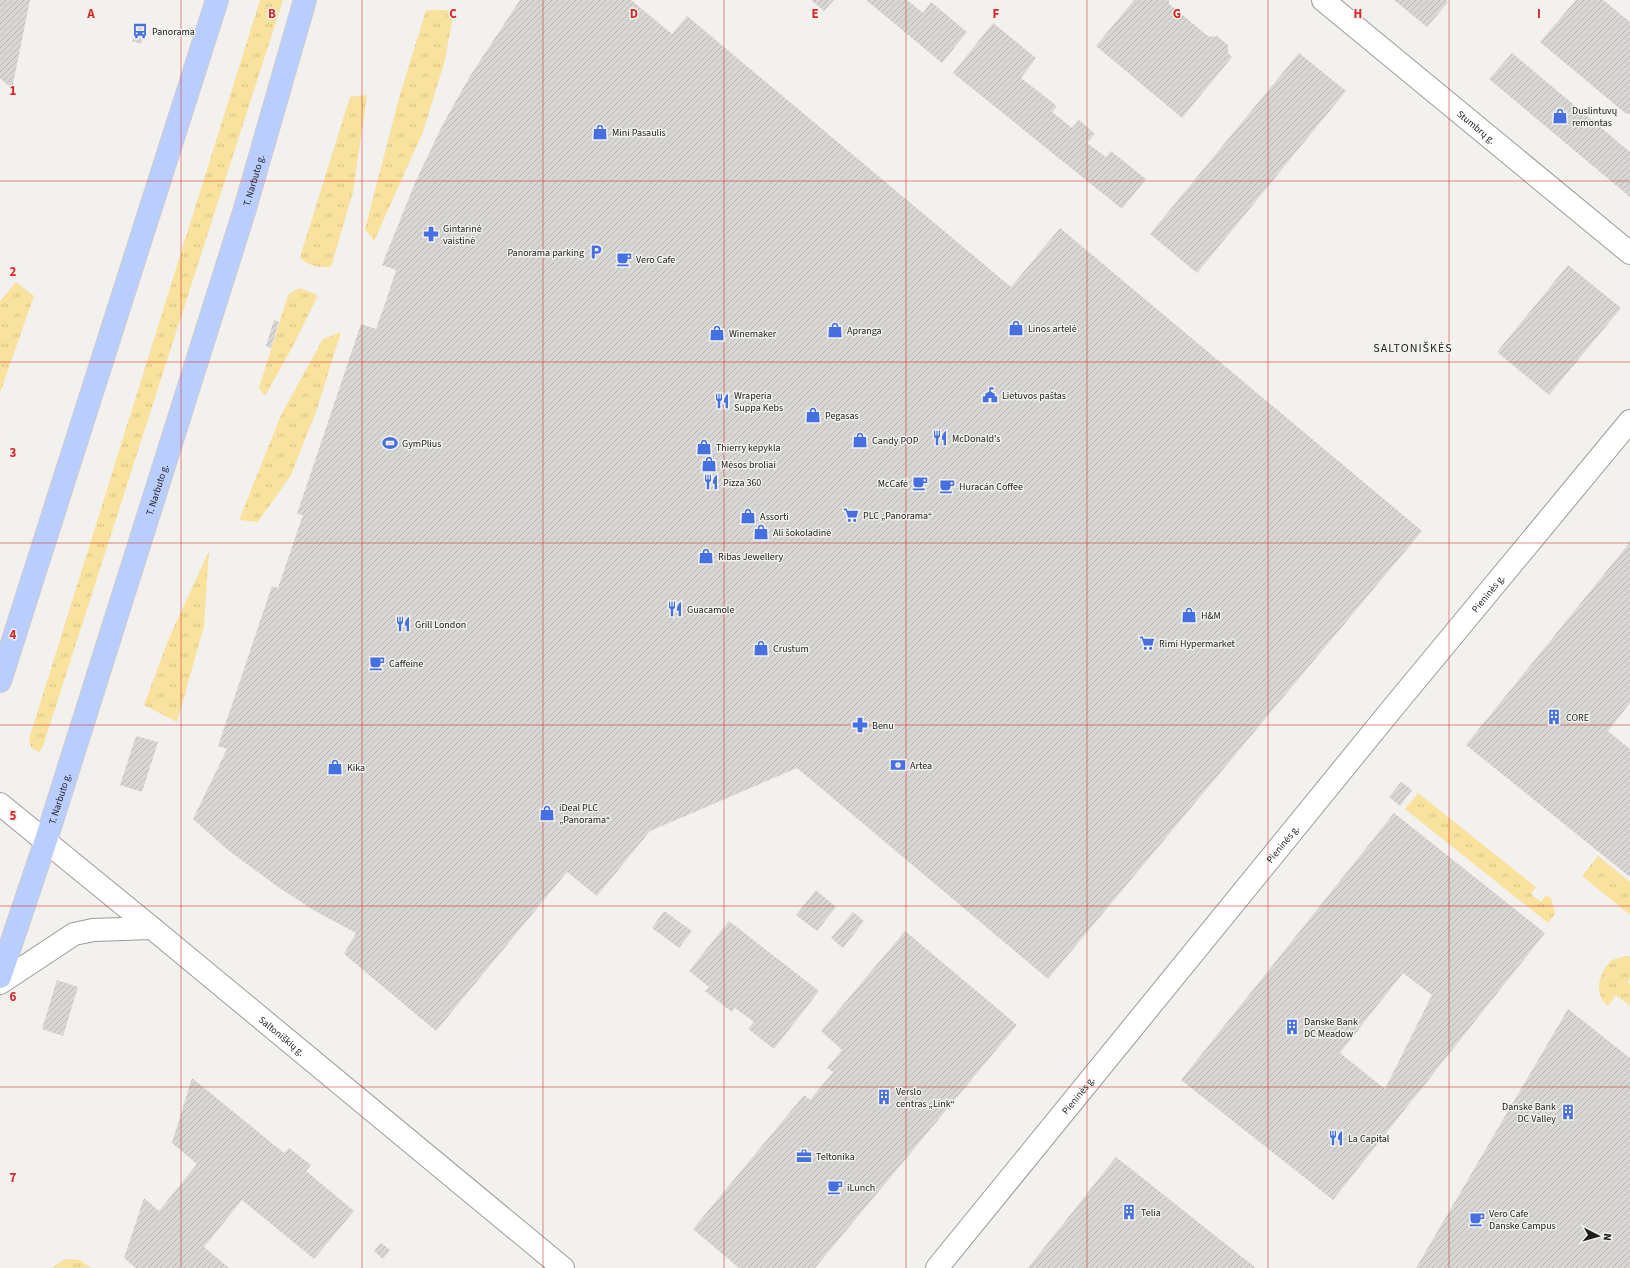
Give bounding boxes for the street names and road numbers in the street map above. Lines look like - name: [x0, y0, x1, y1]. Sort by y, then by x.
- street label: Stumbrų g.: [1454, 107, 1498, 147]
- street label: T. Narbuto g.: [240, 153, 268, 208]
- street label: T. Narbuto g.: [143, 462, 172, 517]
- street label: Pieninės g.: [1469, 572, 1508, 616]
- street label: T. Narbuto g.: [45, 771, 75, 826]
- street label: Pieninės g.: [1263, 822, 1303, 866]
- street label: Saltoniškių g.: [255, 1013, 308, 1060]
- street label: Pieninės g.: [1059, 1074, 1098, 1118]

